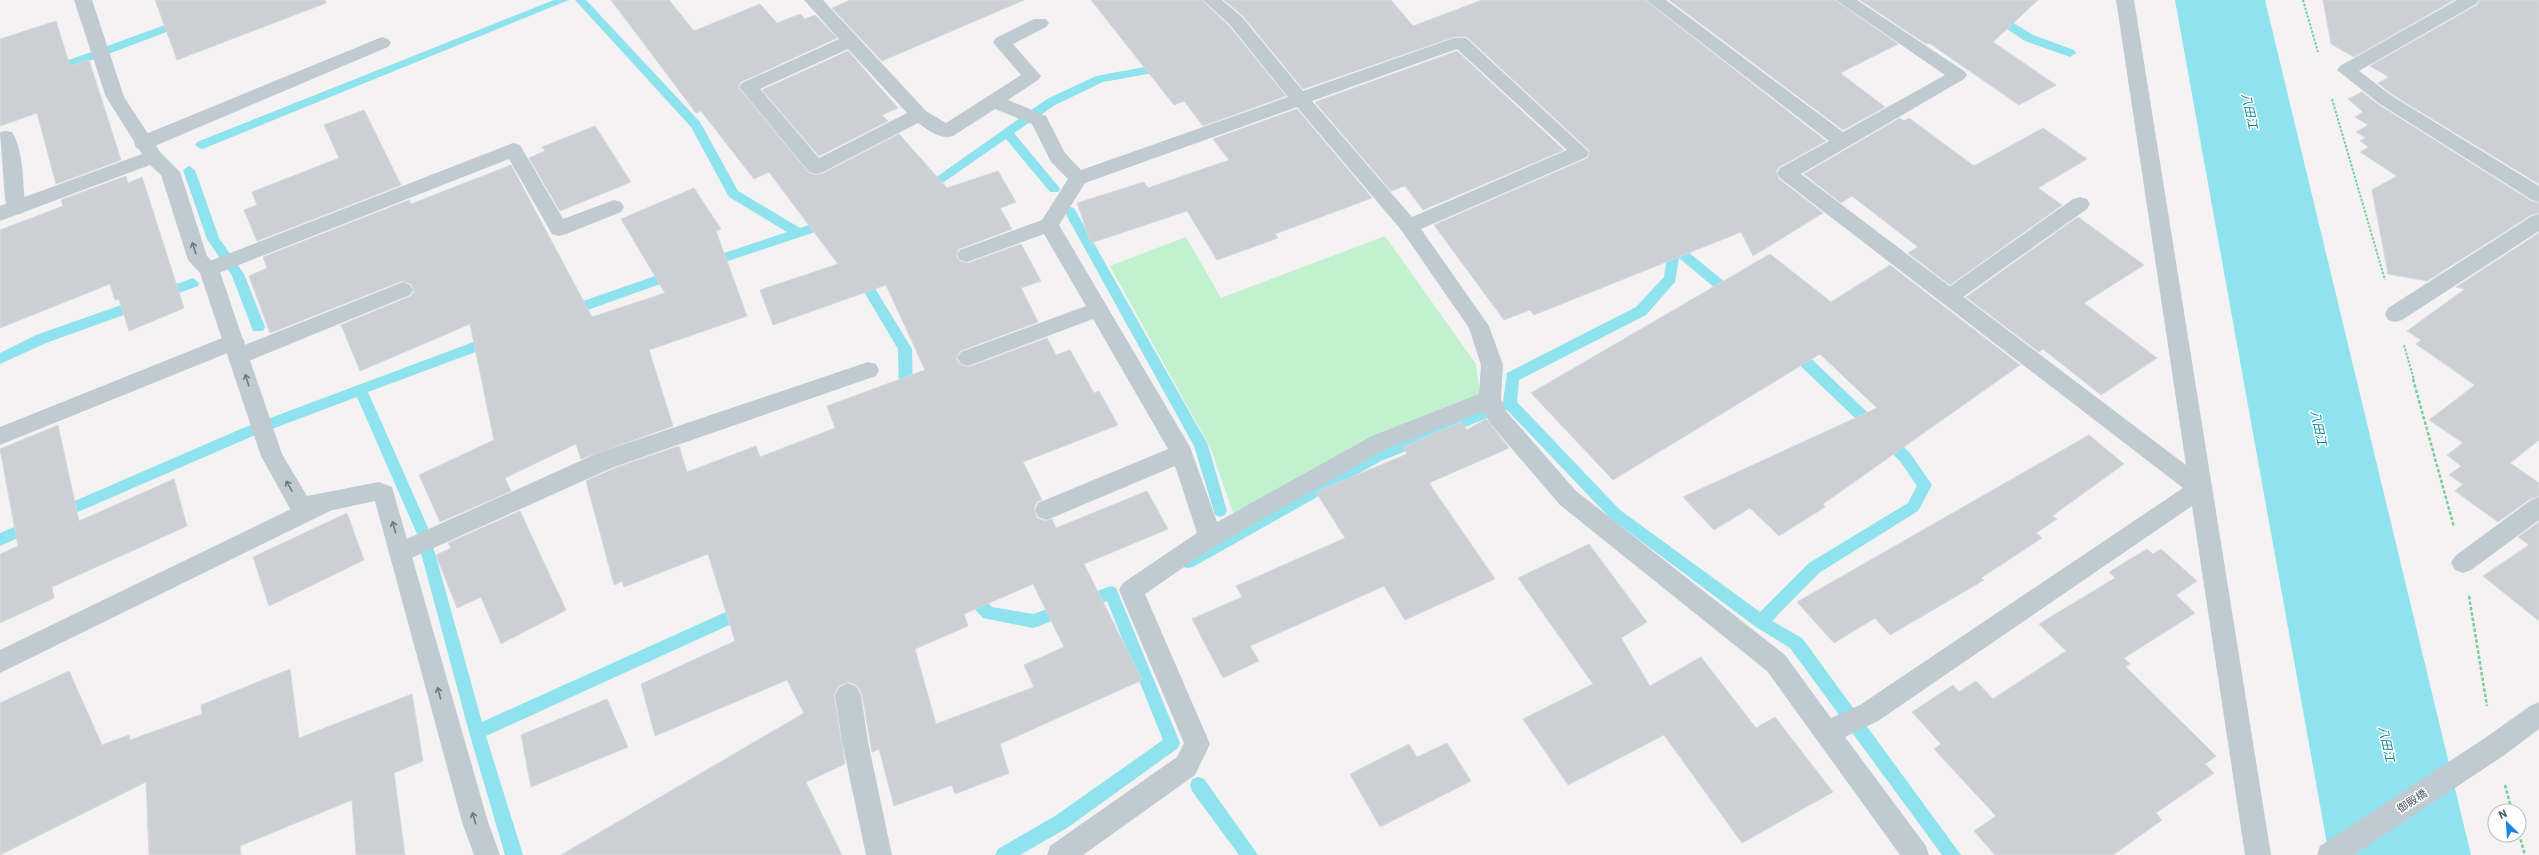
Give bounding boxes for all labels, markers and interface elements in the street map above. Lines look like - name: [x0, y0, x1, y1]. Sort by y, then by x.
- water label: 八田江: [2239, 92, 2261, 132]
- one-way arrow: [190, 241, 197, 254]
- one-way arrow: [242, 374, 250, 386]
- water label: 八田江: [2308, 409, 2330, 449]
- one-way arrow: [285, 480, 293, 492]
- one-way arrow: [389, 521, 397, 534]
- one-way arrow: [435, 687, 443, 700]
- water label: 八田江: [2376, 725, 2398, 765]
- street label: 御殿橋: [2394, 786, 2430, 816]
- north arrow: [2487, 803, 2527, 843]
- text: N: [2496, 806, 2509, 822]
- one-way arrow: [470, 812, 477, 825]

